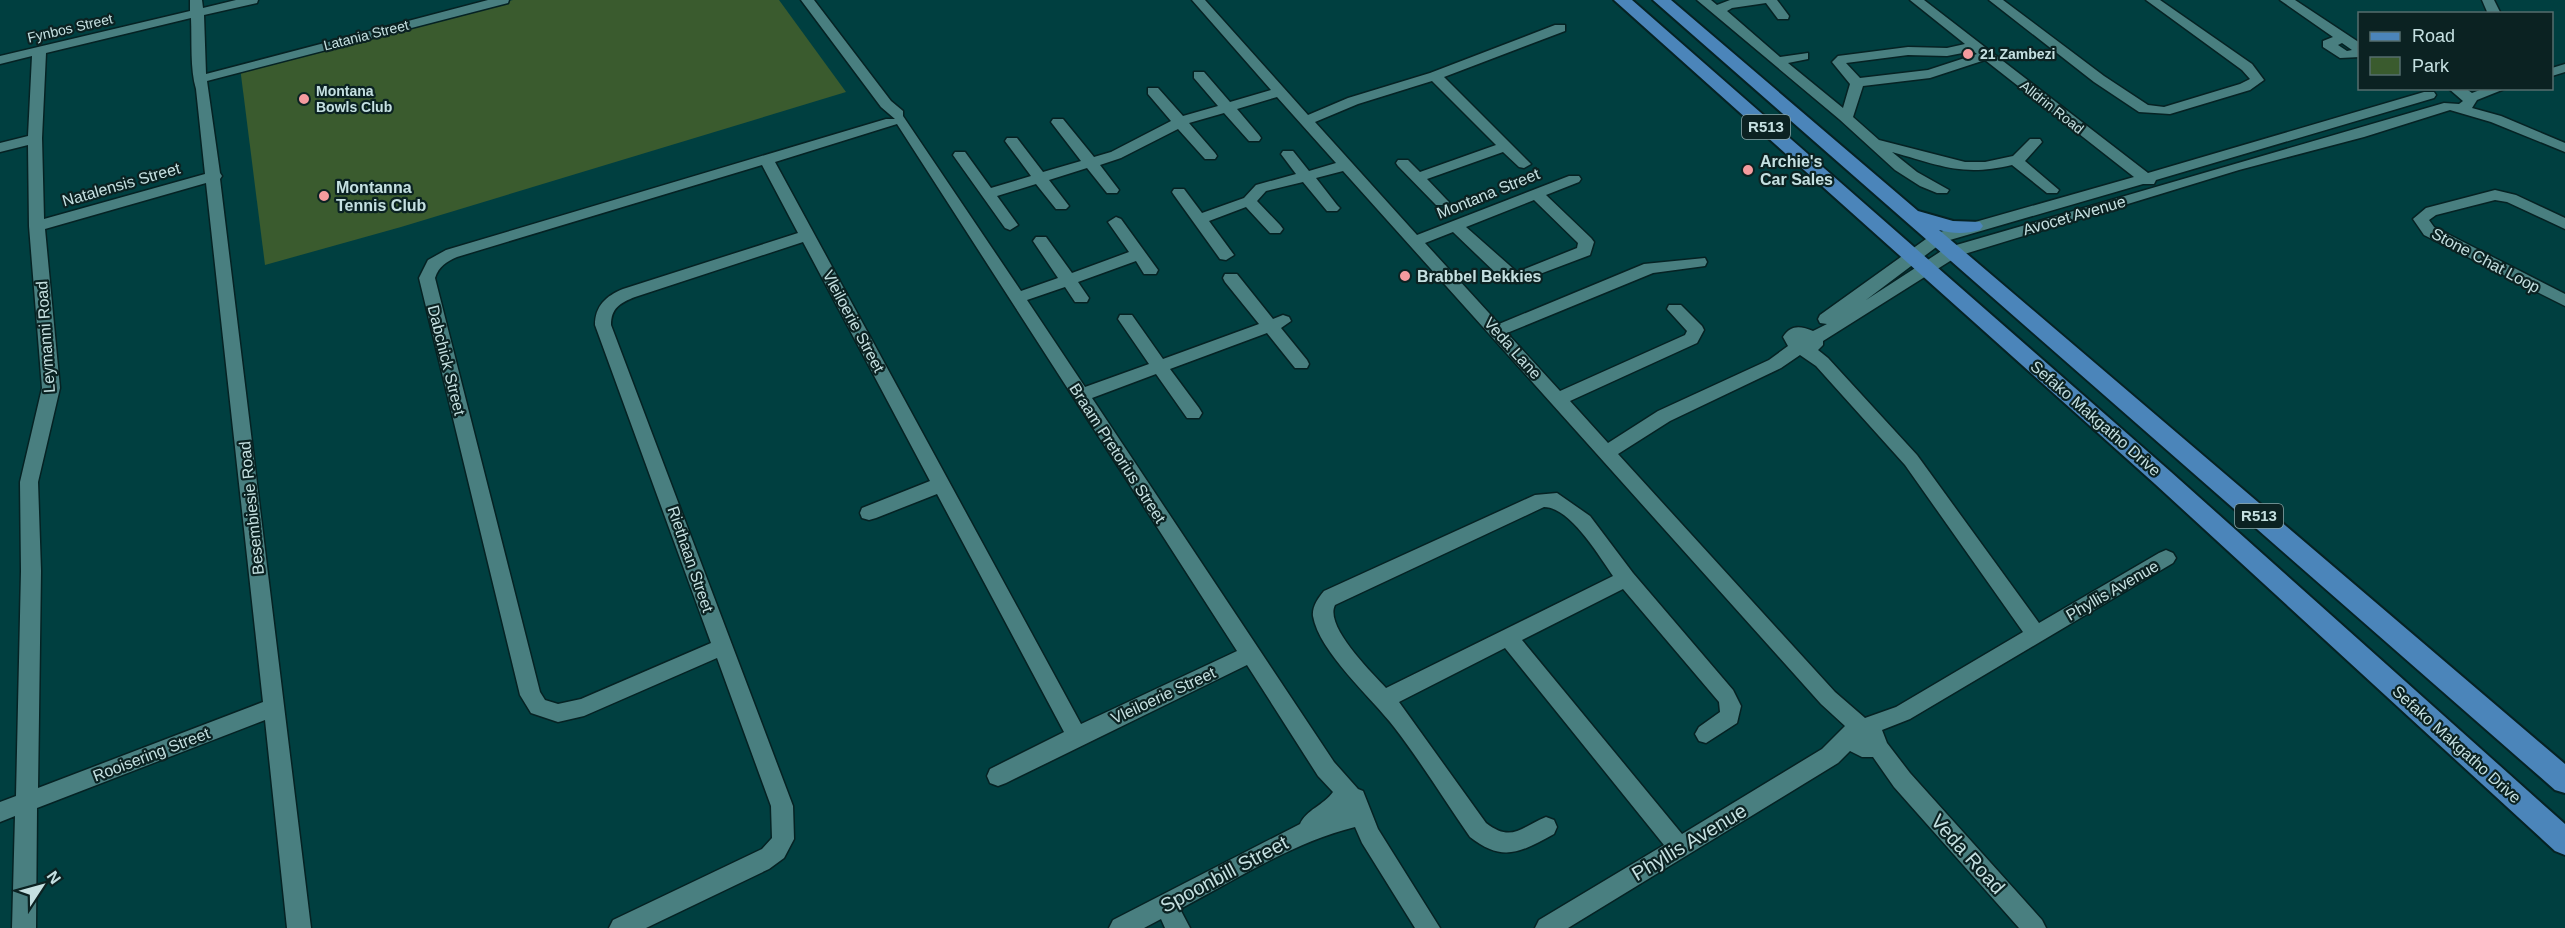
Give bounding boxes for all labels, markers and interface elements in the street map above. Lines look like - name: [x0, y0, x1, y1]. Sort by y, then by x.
- street label: Fynbos Street: [26, 10, 114, 46]
- legend: [2358, 12, 2553, 90]
- street label: Latania Street: [322, 17, 410, 53]
- text: Road: [2412, 26, 2455, 46]
- place label: 21 Zambezi: [1980, 46, 2055, 62]
- marker: 21 Zambezi: [1961, 47, 1975, 61]
- text: Park: [2412, 56, 2450, 76]
- street label: Alldrin Road: [2017, 77, 2087, 137]
- place label: Montana Bowls Club: [316, 83, 392, 115]
- marker: Montana Bowls Club: [297, 92, 311, 106]
- road number: R513: [1742, 115, 1790, 139]
- place label: Archie's Car Sales: [1760, 153, 1833, 188]
- street label: Natalensis Street: [60, 159, 183, 209]
- marker: Archie's Car Sales: [1741, 163, 1755, 177]
- street label: Montana Street: [1434, 165, 1543, 222]
- place label: Montanna Tennis Club: [336, 179, 427, 214]
- marker: Montanna Tennis Club: [317, 189, 331, 203]
- street label: Avocet Avenue: [2021, 193, 2128, 238]
- street label: Stone Chat Loop: [2429, 225, 2543, 296]
- street label: Vleiloerie Street: [820, 267, 888, 376]
- place label: Brabbel Bekkies: [1417, 268, 1542, 285]
- marker: Brabbel Bekkies: [1398, 269, 1412, 283]
- street label: Leymanni Road: [33, 280, 58, 393]
- street label: Dabchick Street: [425, 303, 469, 418]
- street label: Veda Lane: [1481, 314, 1545, 383]
- street label: Sefako Makgatho Drive: [2027, 357, 2164, 479]
- street label: Braam Pretorius Street: [1066, 380, 1169, 527]
- street label: Besembiesie Road: [236, 440, 267, 576]
- street label: Riethaan Street: [664, 504, 717, 615]
- road number: R513: [2235, 504, 2283, 528]
- street label: Phyllis Avenue: [2063, 557, 2162, 624]
- street label: Vleiloerie Street: [1108, 664, 1218, 727]
- street label: Sefako Makgatho Drive: [2389, 682, 2524, 806]
- street label: Rooisering Street: [90, 724, 212, 785]
- street label: Phyllis Avenue: [1628, 799, 1750, 885]
- street label: Veda Road: [1927, 810, 2009, 898]
- street label: Spoonbill Street: [1156, 831, 1292, 917]
- north arrow: [12, 856, 72, 916]
- text: N: [43, 868, 64, 887]

